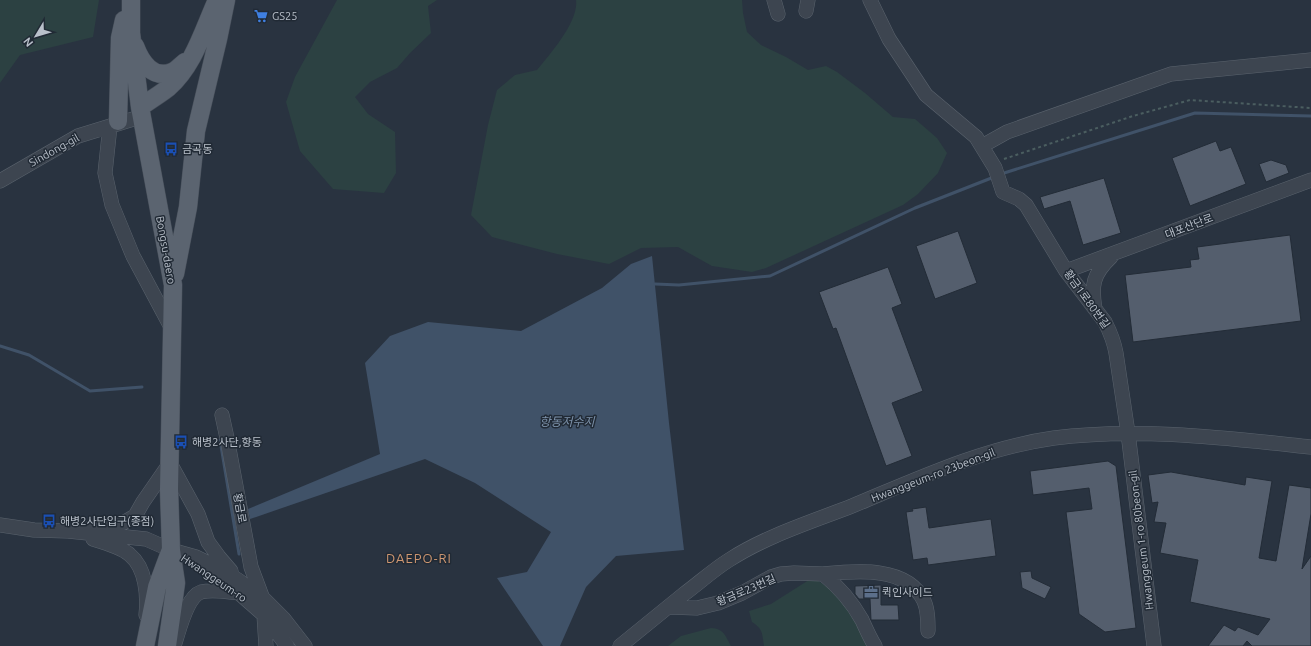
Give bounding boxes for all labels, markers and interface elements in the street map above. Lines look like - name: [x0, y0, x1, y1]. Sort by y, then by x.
- supermarket icon: GS25: [253, 8, 269, 24]
- place label: GS25: [272, 10, 297, 22]
- north arrow: [16, 16, 56, 56]
- text: N: [21, 35, 35, 49]
- street label: Sindong-gil: [27, 131, 81, 169]
- bus stop icon: 금곡동: [163, 141, 179, 157]
- place label: 금곡동: [182, 143, 212, 155]
- street label: 대포산단로: [1163, 211, 1215, 241]
- street label: Bongsu-daero: [154, 215, 178, 285]
- street label: 황금1로80번길: [1062, 267, 1112, 331]
- water label: 항동저수지: [539, 415, 596, 428]
- bus stop icon: 해병2사단,향동: [173, 434, 189, 450]
- place label: 해병2사단,향동: [192, 436, 262, 448]
- street label: Hwanggeum-ro 23beon-gil: [869, 446, 997, 504]
- street label: Hwanggeum 1-ro 80beon-gil: [1126, 470, 1156, 610]
- street label: 황금로: [231, 492, 249, 524]
- bus stop icon: 해병2사단입구(종점): [41, 513, 57, 529]
- place label: 해병2사단입구(종점): [60, 515, 154, 528]
- district label: DAEPO-RI: [386, 551, 452, 565]
- street label: Hwanggeum-ro: [179, 552, 249, 604]
- street label: 황금로23번길: [715, 572, 777, 608]
- office icon: 퀵인사이드: [863, 584, 879, 600]
- place label: 퀵인사이드: [882, 586, 933, 598]

